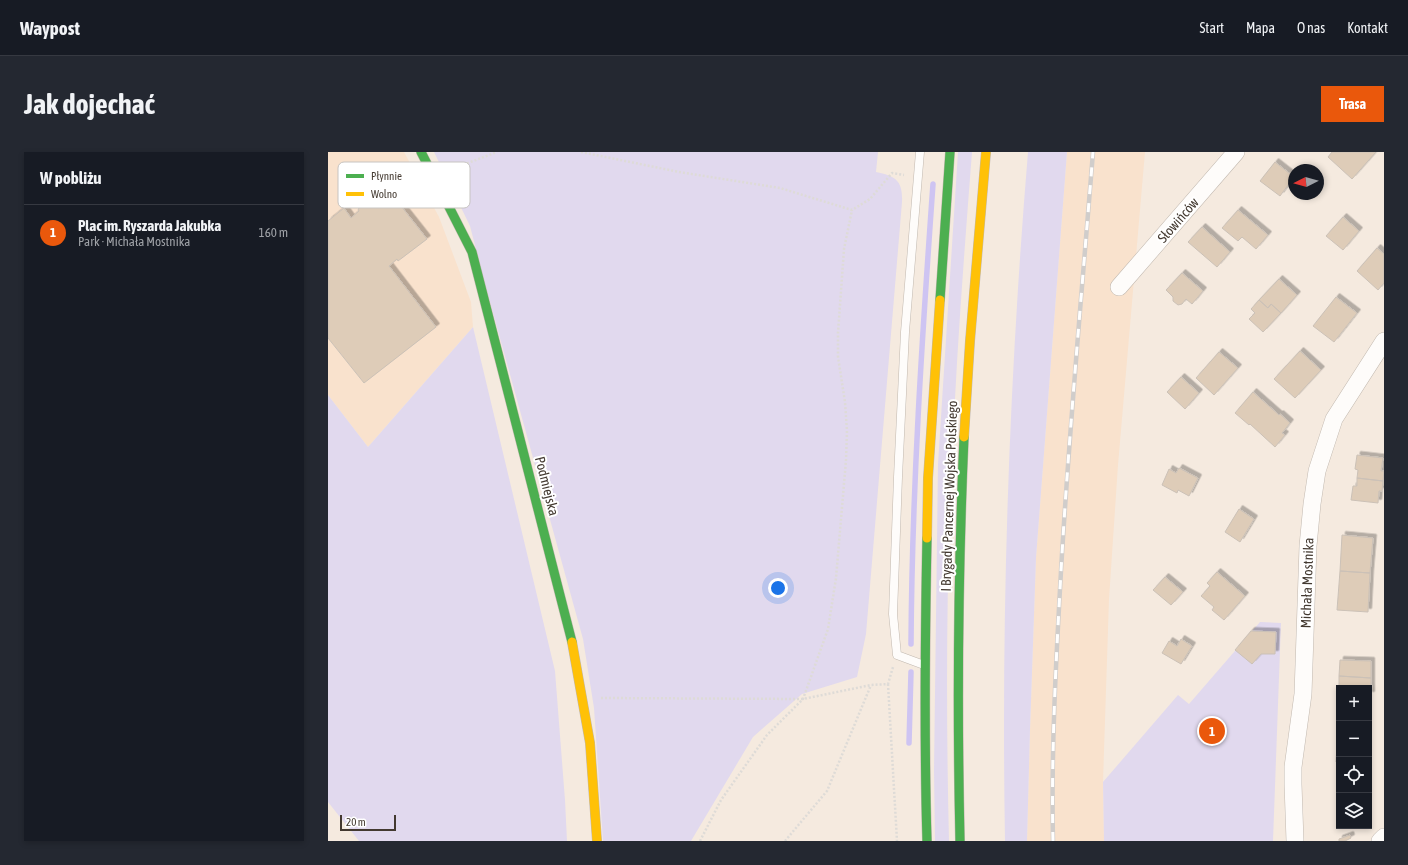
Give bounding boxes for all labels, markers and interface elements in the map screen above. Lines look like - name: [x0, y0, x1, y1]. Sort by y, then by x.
- text: Waypost: [20, 17, 80, 39]
- text: Start: [1199, 20, 1224, 36]
- text: Mapa: [1246, 20, 1275, 36]
- text: O nas: [1297, 20, 1325, 36]
- text: Kontakt: [1347, 20, 1388, 36]
- button: Trasa: [1321, 86, 1384, 122]
- text: Jak dojechać: [24, 88, 155, 120]
- legend: [338, 162, 470, 208]
- north arrow: [1288, 164, 1324, 200]
- text: W pobliżu: [40, 168, 102, 188]
- text: Płynnie: [371, 170, 402, 182]
- text: Wolno: [371, 188, 397, 200]
- street label: Słowińców: [1154, 194, 1202, 246]
- text: Plac im. Ryszarda Jakubka: [78, 217, 221, 234]
- text: 1: [50, 225, 56, 240]
- text: 160 m: [259, 225, 288, 240]
- text: Park · Michała Mostnika: [78, 234, 190, 249]
- street label: I Brygady Pancernej Wojska Polskiego: [938, 400, 960, 592]
- street label: Podmiejska: [532, 455, 562, 517]
- street label: Michała Mostnika: [1297, 537, 1317, 629]
- your location: [768, 578, 788, 598]
- map controls: [1336, 685, 1372, 829]
- button: +: [1336, 685, 1372, 721]
- pin: 1: [1199, 716, 1225, 746]
- button: −: [1336, 721, 1372, 757]
- button: locate: [1336, 757, 1372, 793]
- button: layers: [1336, 793, 1372, 829]
- scale bar: [340, 813, 396, 832]
- text: 20 m: [346, 816, 366, 828]

